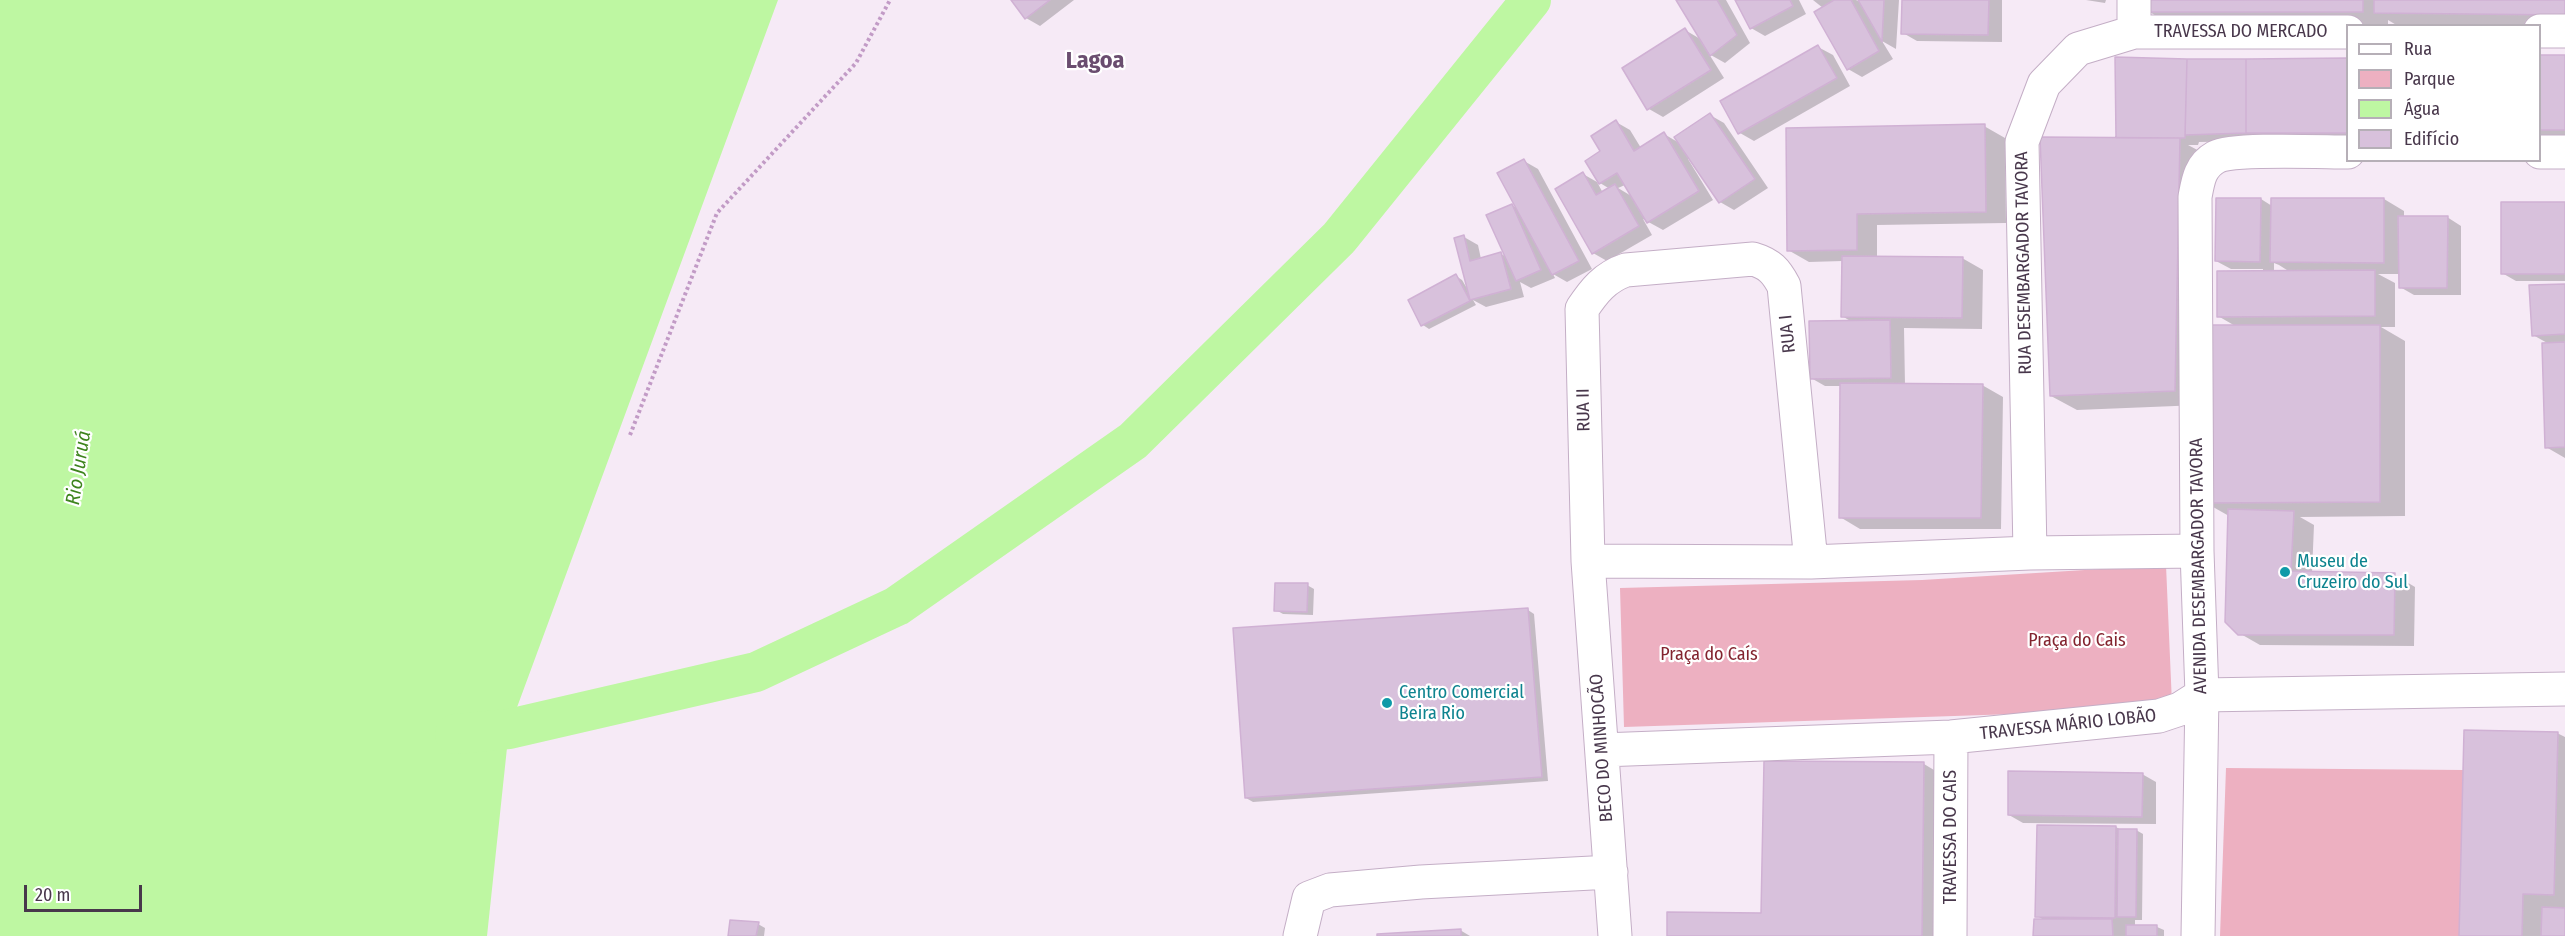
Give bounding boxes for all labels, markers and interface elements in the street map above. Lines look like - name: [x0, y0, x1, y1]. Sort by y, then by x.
- street label: TRAVESSA DO MERCADO: [2154, 21, 2328, 43]
- legend: [2346, 24, 2541, 162]
- text: Rua: [2404, 38, 2432, 60]
- district label: Lagoa: [1066, 47, 1124, 75]
- text: Parque: [2404, 68, 2455, 90]
- text: Água: [2404, 98, 2440, 120]
- text: Edifício: [2404, 128, 2459, 150]
- street label: RUA DESEMBARGADOR TAVORA: [2011, 151, 2037, 375]
- street label: RUA I: [1775, 314, 1801, 354]
- street label: RUA II: [1573, 388, 1595, 432]
- water label: Rio Juruá: [61, 429, 97, 507]
- street label: AVENIDA DESEMBARGADOR TAVORA: [2186, 438, 2212, 694]
- place label: Museu de Cruzeiro do Sul: [2297, 551, 2408, 594]
- marker: Museu de Cruzeiro do Sul: [2278, 565, 2292, 579]
- park label: Praça do Cais: [2028, 630, 2126, 652]
- park label: Praça do Caís: [1660, 644, 1758, 666]
- street label: BECO DO MINHOCÃO: [1586, 673, 1618, 823]
- place label: Centro Comercial Beira Rio: [1399, 682, 1524, 724]
- marker: Centro Comercial Beira Rio: [1380, 696, 1394, 710]
- street label: TRAVESSA MÁRIO LOBÃO: [1979, 705, 2157, 745]
- street label: TRAVESSA DO CAIS: [1940, 770, 1962, 904]
- scale bar: [27, 873, 146, 911]
- text: 20 m: [35, 884, 70, 906]

